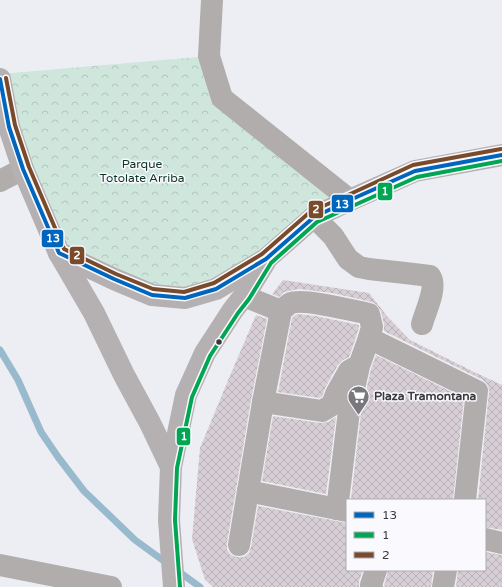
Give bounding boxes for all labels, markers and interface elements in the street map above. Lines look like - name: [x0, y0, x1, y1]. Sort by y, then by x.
- park label: Parque Totolate Arriba: [100, 157, 184, 185]
- line badge: 1: [377, 182, 393, 201]
- text: 1: [382, 185, 389, 198]
- line badge: 13: [331, 194, 354, 213]
- text: 13: [335, 198, 349, 211]
- line badge: 2: [308, 200, 324, 219]
- text: 2: [313, 203, 320, 216]
- line badge: 13: [41, 229, 64, 248]
- text: 13: [46, 232, 60, 245]
- line badge: 2: [69, 246, 85, 265]
- text: 2: [74, 249, 81, 262]
- unlabelled marker: [214, 337, 224, 347]
- supermarket icon: Plaza Tramontana: [345, 383, 371, 416]
- place label: Plaza Tramontana: [374, 389, 477, 403]
- line badge: 1: [176, 427, 191, 446]
- text: 1: [181, 430, 188, 443]
- legend: [346, 499, 486, 571]
- text: 13: [382, 508, 397, 522]
- text: 1: [382, 528, 390, 542]
- text: 2: [382, 548, 390, 562]

